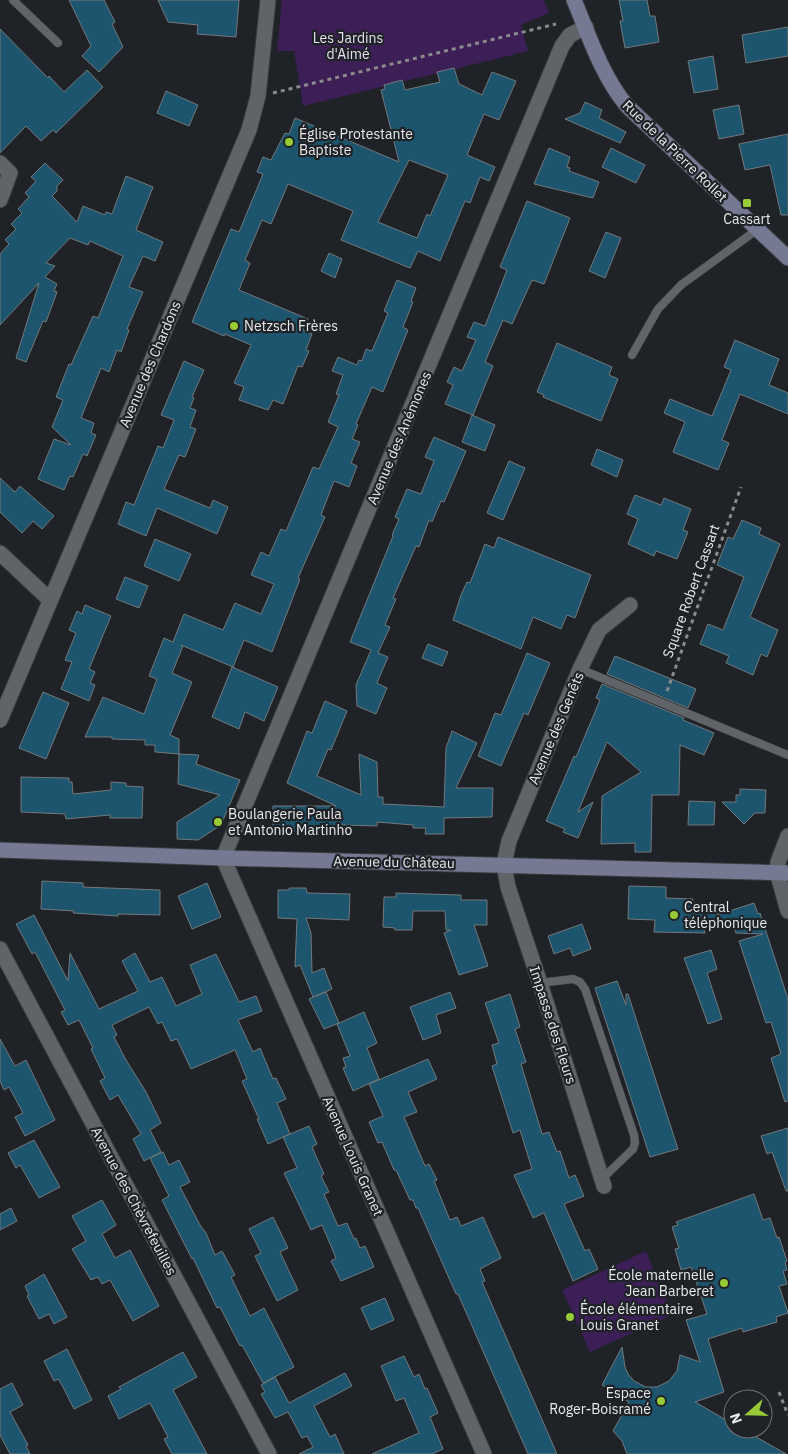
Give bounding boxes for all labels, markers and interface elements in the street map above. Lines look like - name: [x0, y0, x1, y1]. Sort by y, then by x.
- park label: Les Jardins d'Aimé: [313, 29, 384, 63]
- street label: Rue de la Pierre Rollet: [619, 96, 731, 206]
- place label: Église Protestante Baptiste: [299, 124, 413, 159]
- marker: Église Protestante Baptiste: [283, 136, 295, 148]
- marker: Cassart: [741, 197, 753, 209]
- place label: Cassart: [723, 210, 771, 228]
- street label: Avenue des Chardons: [115, 298, 185, 430]
- place label: Netzsch Frères: [244, 317, 338, 335]
- marker: Netzsch Frères: [228, 320, 240, 332]
- street label: Avenue des Anémones: [363, 368, 435, 507]
- street label: Square Robert Cassart: [658, 522, 724, 660]
- street label: Avenue des Genêts: [524, 669, 588, 787]
- place label: Boulangerie Paula et Antonio Martinho: [228, 805, 352, 839]
- marker: Boulangerie Paula et Antonio Martinho: [212, 816, 224, 828]
- street label: Avenue du Château: [333, 852, 455, 872]
- place label: Central téléphonique: [684, 898, 767, 932]
- marker: Central téléphonique: [668, 909, 680, 921]
- street label: Impasse des Fleurs: [525, 964, 581, 1086]
- street label: Avenue Louis Granet: [319, 1093, 388, 1219]
- street label: Avenue des Chèvrefeuilles: [87, 1124, 181, 1278]
- place label: École maternelle Jean Barberet: [608, 1265, 714, 1300]
- marker: École maternelle Jean Barberet: [718, 1277, 730, 1289]
- place label: École élémentaire Louis Granet: [580, 1299, 694, 1334]
- marker: École élémentaire Louis Granet: [564, 1311, 576, 1323]
- place label: Espace Roger-Boisramé: [549, 1384, 651, 1418]
- north arrow: [723, 1389, 773, 1439]
- marker: Espace Roger-Boisramé: [655, 1395, 667, 1407]
- text: N: [726, 1411, 746, 1426]

